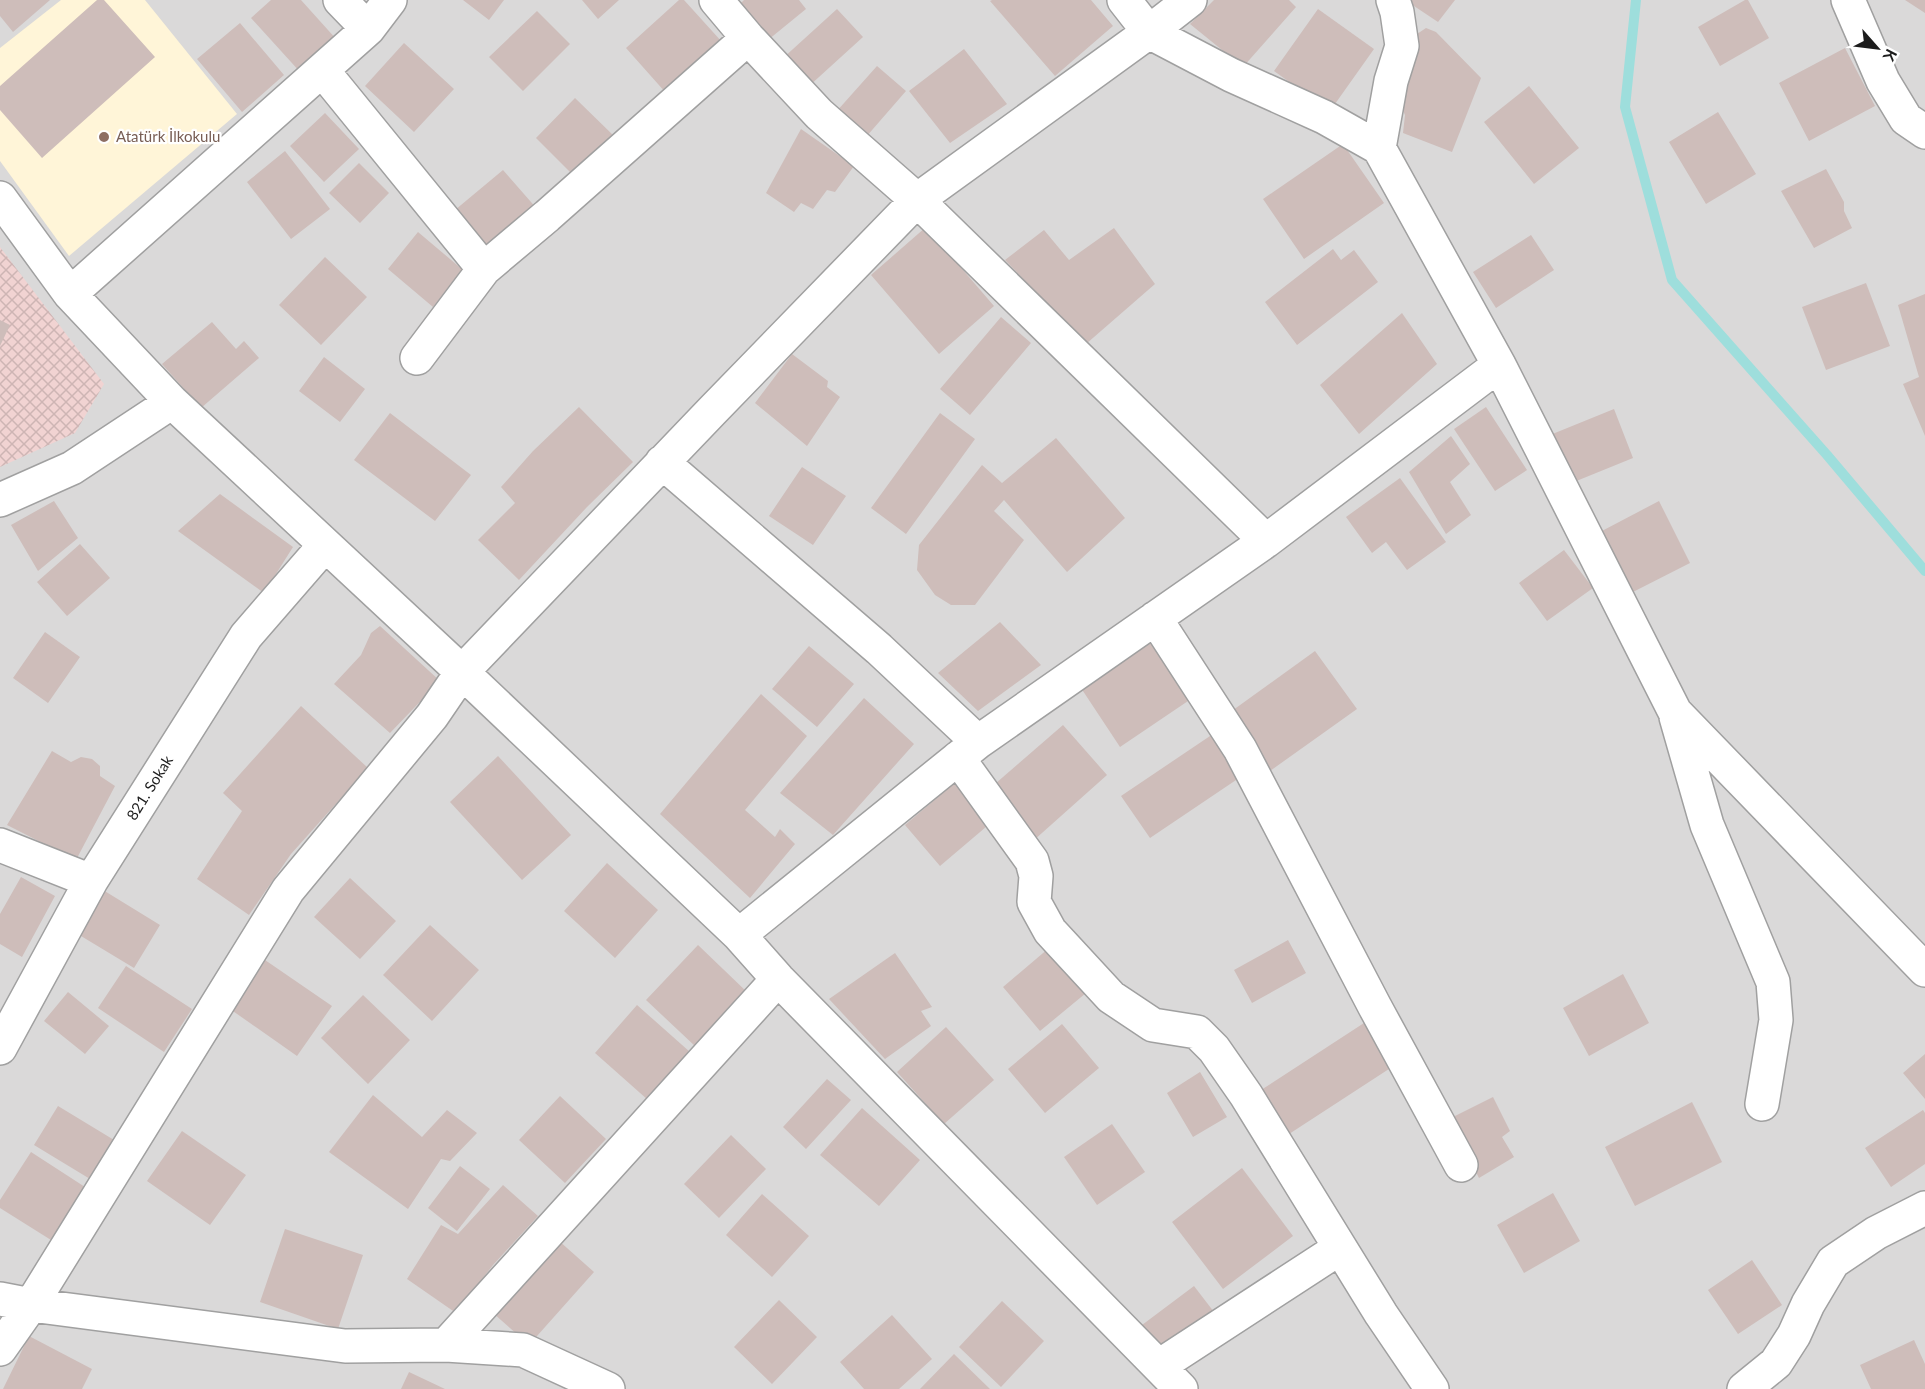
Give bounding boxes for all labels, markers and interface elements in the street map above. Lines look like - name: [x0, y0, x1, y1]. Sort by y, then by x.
- north arrow: [1847, 18, 1907, 78]
- text: K: [1879, 46, 1902, 65]
- place label: Atatürk İlkokulu: [116, 127, 220, 145]
- marker: Atatürk İlkokulu: [97, 130, 111, 144]
- street label: 821. Sokak: [122, 752, 176, 823]

